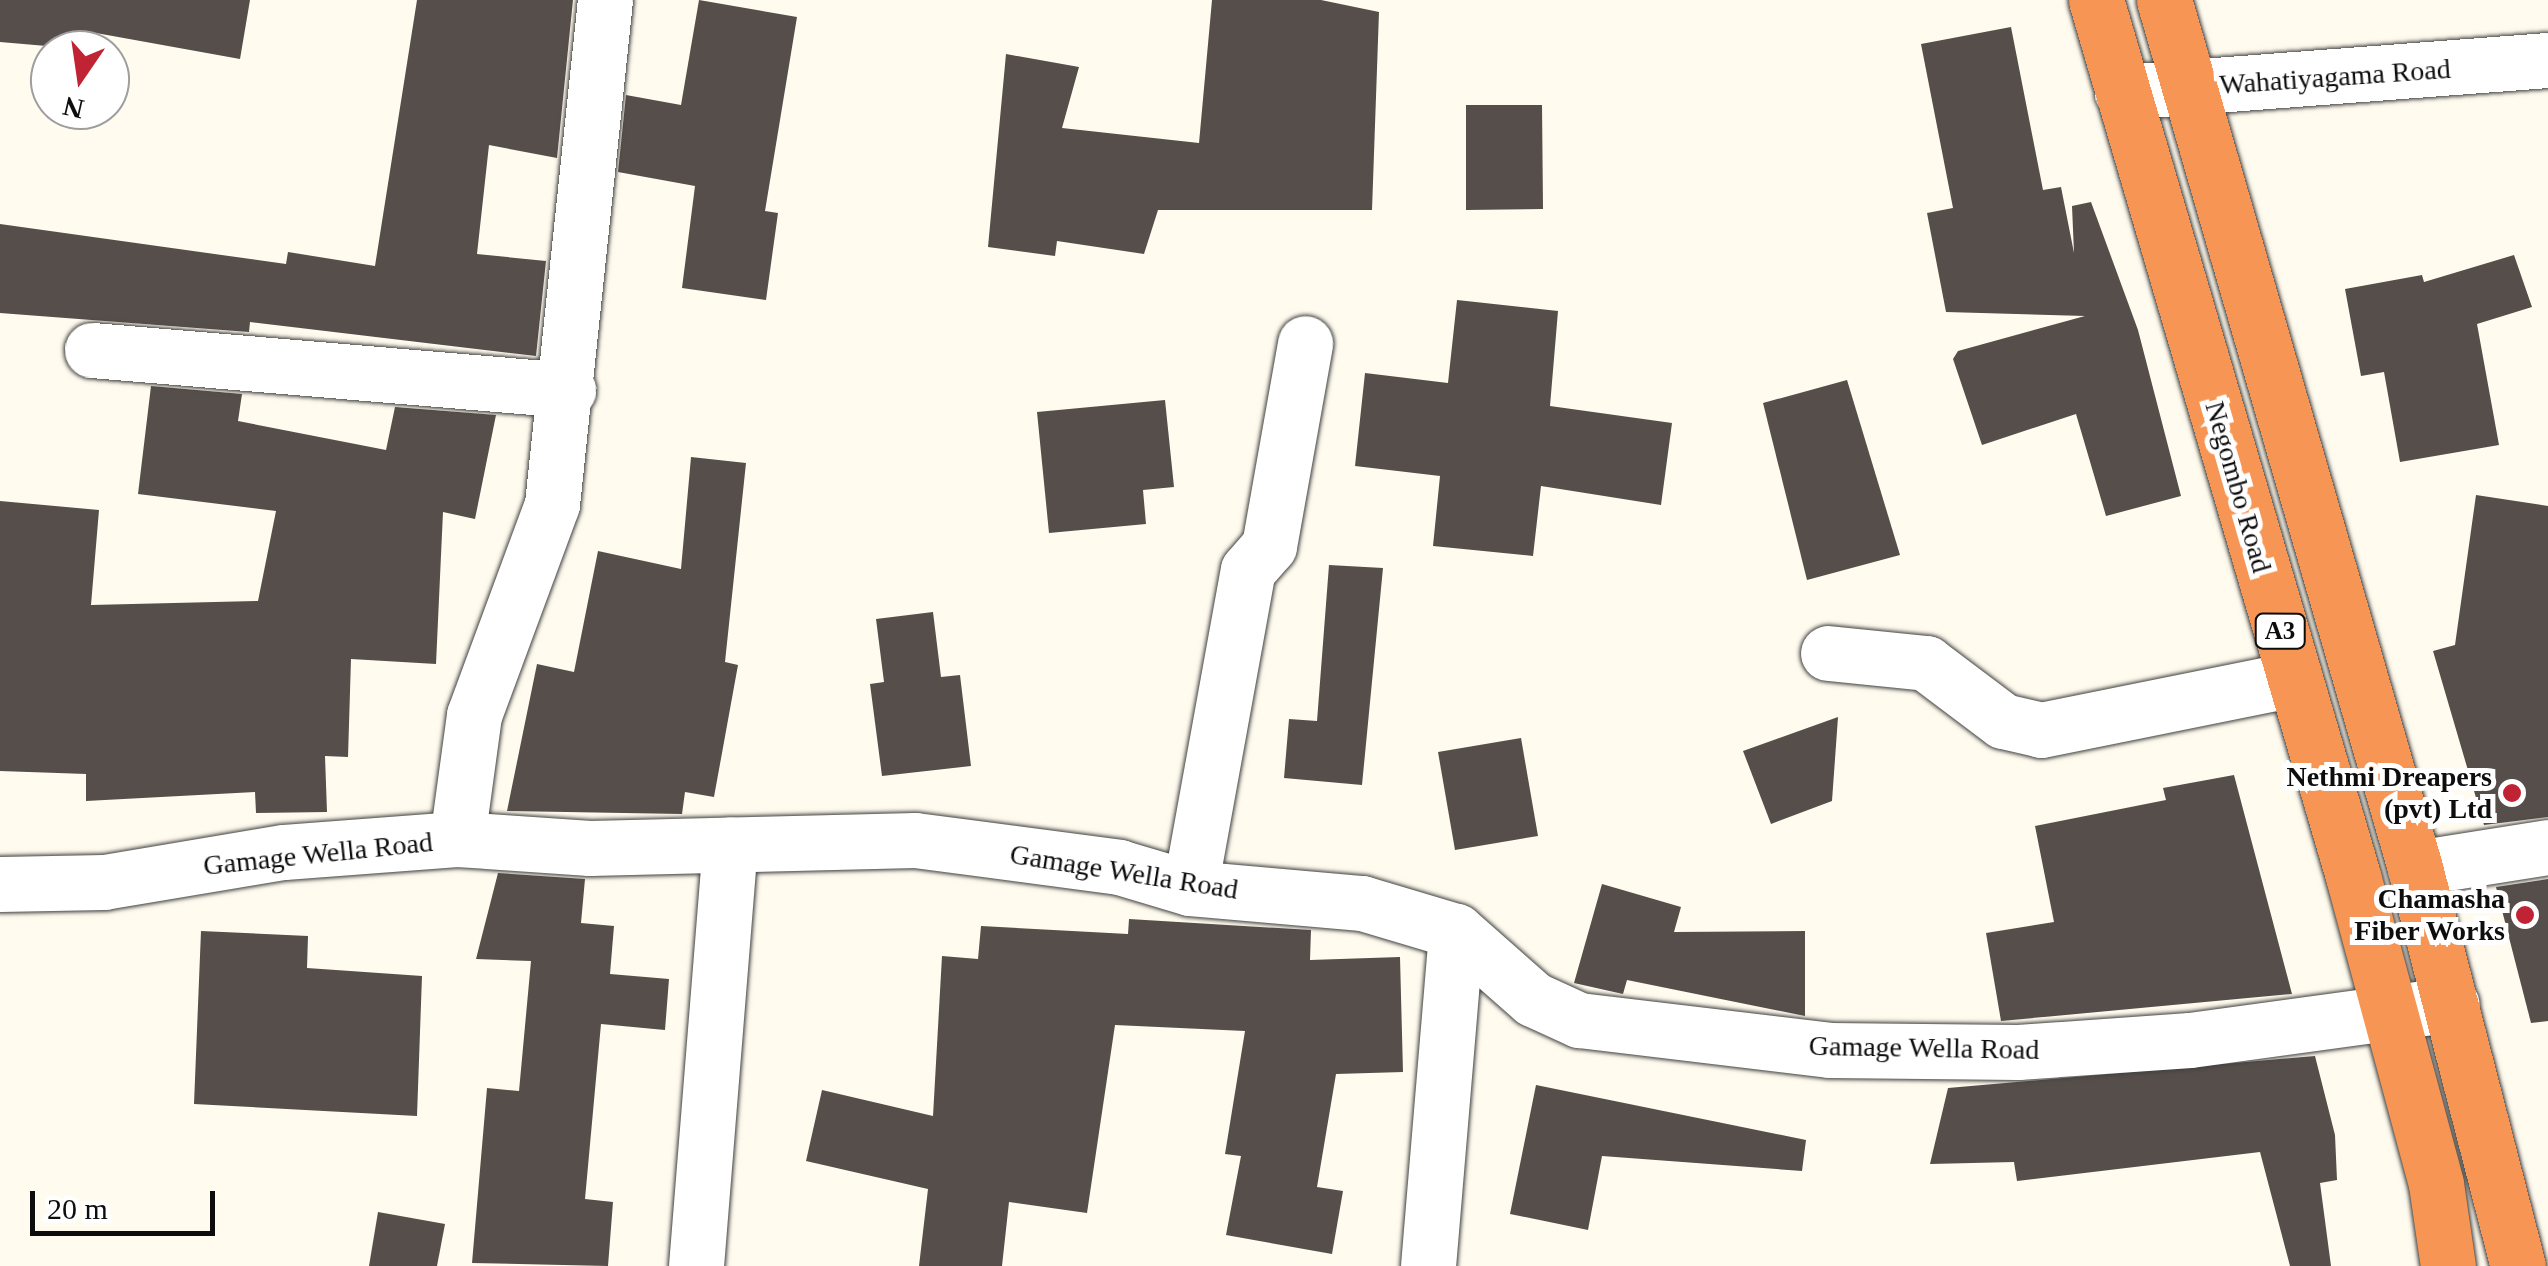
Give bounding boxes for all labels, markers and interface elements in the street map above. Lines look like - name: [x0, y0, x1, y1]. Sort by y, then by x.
- north arrow: [30, 30, 130, 130]
- street label: Wahatiyagama Road: [2218, 52, 2452, 102]
- text: N: [60, 90, 87, 125]
- street label: Negombo Road: [2198, 398, 2278, 576]
- road number: A3: [2252, 611, 2308, 651]
- place label: Nethmi Dreapers (pvt) Ltd: [2286, 760, 2492, 826]
- marker: Nethmi Dreapers (pvt) Ltd: [2501, 782, 2523, 804]
- street label: Gamage Wella Road: [201, 825, 435, 883]
- street label: Gamage Wella Road: [1007, 837, 1241, 907]
- place label: Chamasha Fiber Works: [2353, 882, 2505, 948]
- marker: Chamasha Fiber Works: [2514, 904, 2536, 926]
- street label: Gamage Wella Road: [1808, 1029, 2040, 1067]
- scale bar: [35, 1171, 220, 1233]
- text: 20 m: [47, 1192, 108, 1225]

